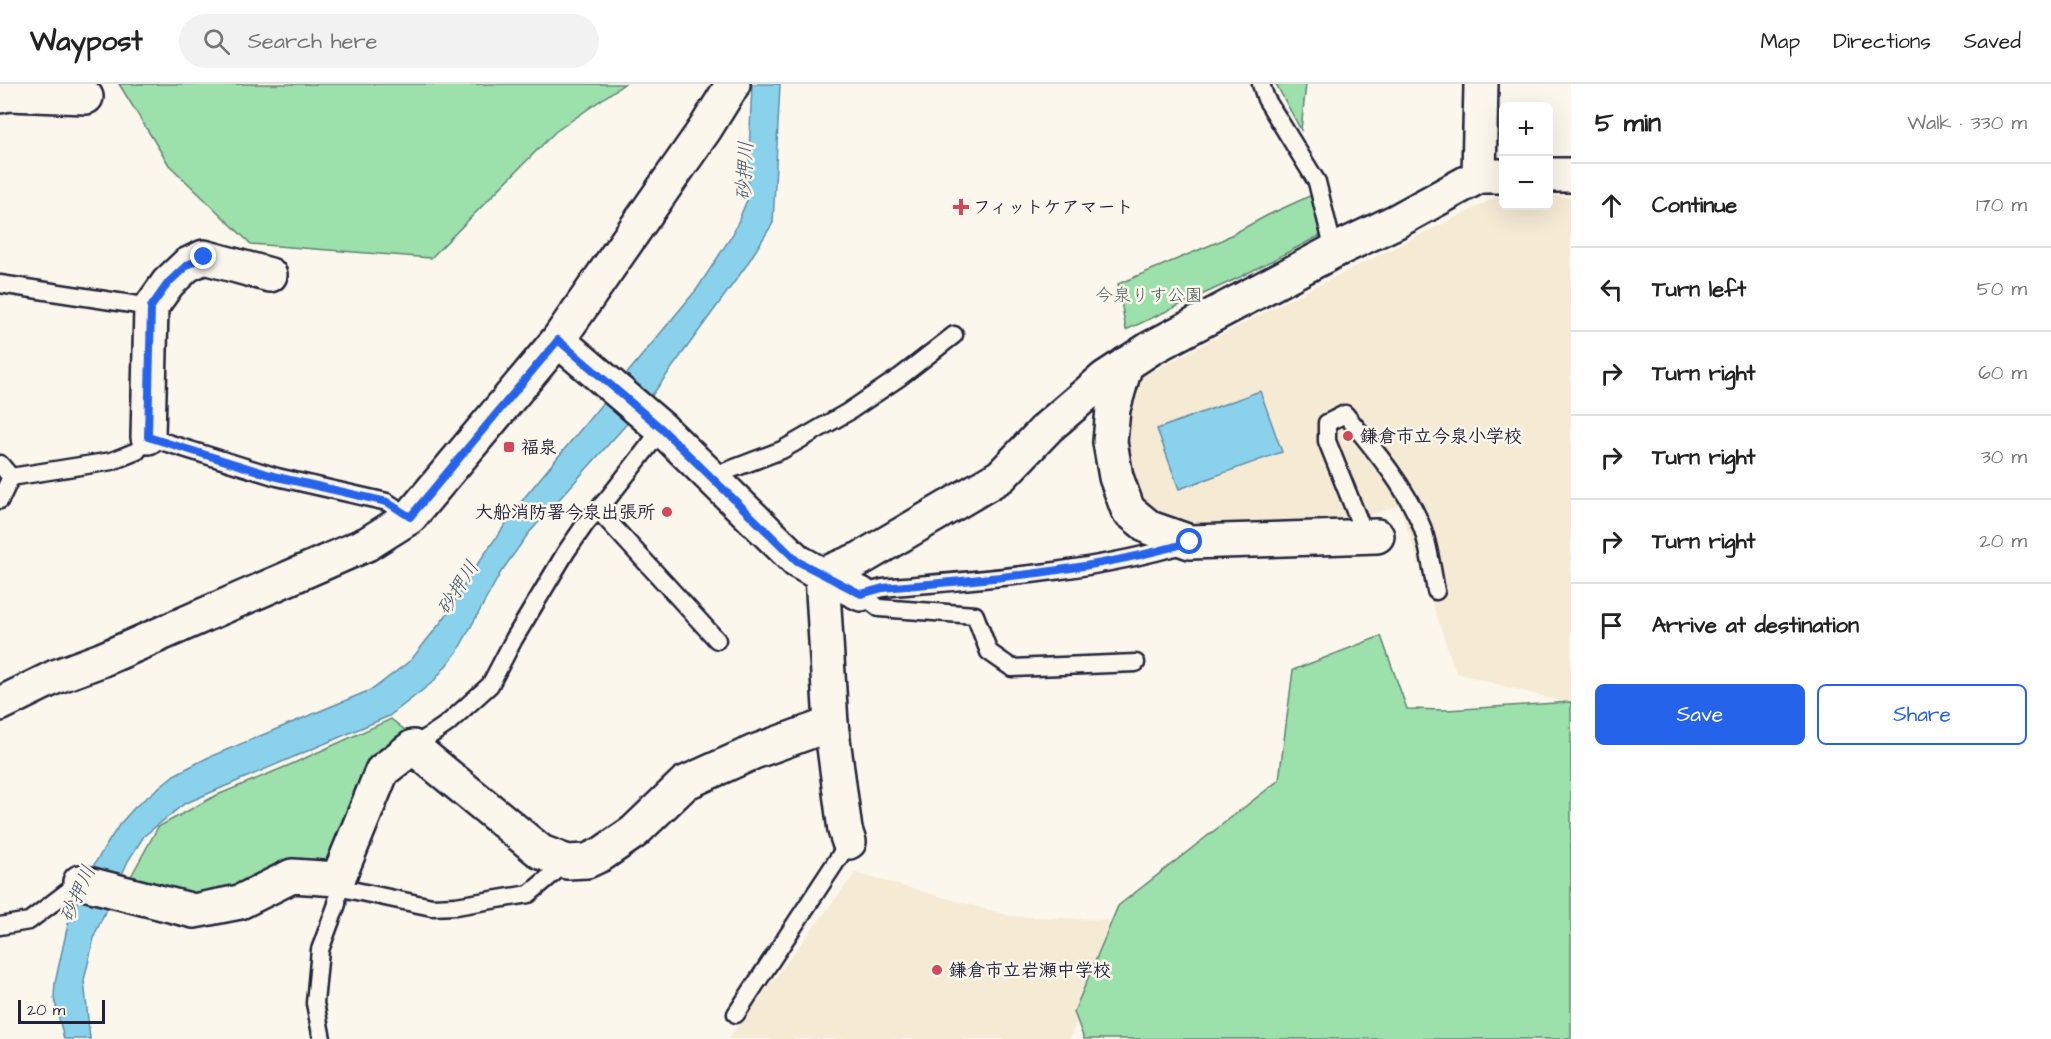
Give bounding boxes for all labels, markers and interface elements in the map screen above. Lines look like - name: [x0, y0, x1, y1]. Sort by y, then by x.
- search box: [179, 14, 599, 68]
- text: Waypost: [30, 22, 143, 61]
- icon: search: [200, 25, 233, 58]
- text: Search here: [248, 26, 378, 57]
- text: Map: [1760, 27, 1800, 56]
- text: Directions: [1833, 27, 1931, 56]
- text: Saved: [1964, 27, 2021, 56]
- map controls: [1499, 102, 1553, 210]
- button: +: [1499, 102, 1553, 156]
- text: 5 min: [1595, 105, 1661, 141]
- text: Walk · 330 m: [1907, 109, 2027, 137]
- water label: 砂押川: [729, 140, 761, 202]
- button: −: [1499, 156, 1553, 210]
- icon: ahead: [1595, 189, 1628, 222]
- text: Continue: [1652, 190, 1737, 221]
- text: 170 m: [1976, 191, 2027, 219]
- place label: フィットケアマート: [973, 195, 1134, 220]
- marker: フィットケアマート: [954, 200, 968, 214]
- route end: [190, 243, 216, 269]
- icon: left: [1595, 273, 1628, 306]
- text: Turn left: [1652, 274, 1746, 305]
- text: 50 m: [1977, 275, 2027, 303]
- park label: 今泉りす公園: [1095, 283, 1203, 308]
- icon: right: [1595, 357, 1628, 390]
- text: Turn right: [1652, 358, 1755, 389]
- text: 60 m: [1978, 359, 2027, 387]
- place label: 鎌倉市立今泉小学校: [1360, 424, 1522, 449]
- marker: 鎌倉市立今泉小学校: [1341, 429, 1355, 443]
- place label: 福泉: [521, 435, 557, 460]
- marker: 福泉: [502, 440, 516, 454]
- icon: right: [1595, 441, 1628, 474]
- text: Turn right: [1652, 442, 1755, 473]
- text: 30 m: [1981, 443, 2027, 471]
- place label: 大船消防署今泉出張所: [475, 500, 655, 525]
- marker: 大船消防署今泉出張所: [660, 505, 674, 519]
- icon: right: [1595, 525, 1628, 558]
- text: Turn right: [1652, 526, 1755, 557]
- text: 20 m: [1979, 527, 2027, 555]
- route start: [1176, 528, 1202, 554]
- water label: 砂押川: [430, 555, 486, 621]
- icon: arrive: [1595, 609, 1628, 642]
- text: Arrive at destination: [1652, 610, 1859, 641]
- button: Save: [1595, 684, 1805, 745]
- button: Share: [1817, 684, 2027, 745]
- water label: 砂押川: [53, 861, 103, 927]
- place label: 鎌倉市立岩瀬中学校: [949, 958, 1111, 983]
- marker: 鎌倉市立岩瀬中学校: [930, 963, 944, 977]
- scale bar: [18, 997, 105, 1024]
- text: 20 m: [27, 999, 65, 1021]

